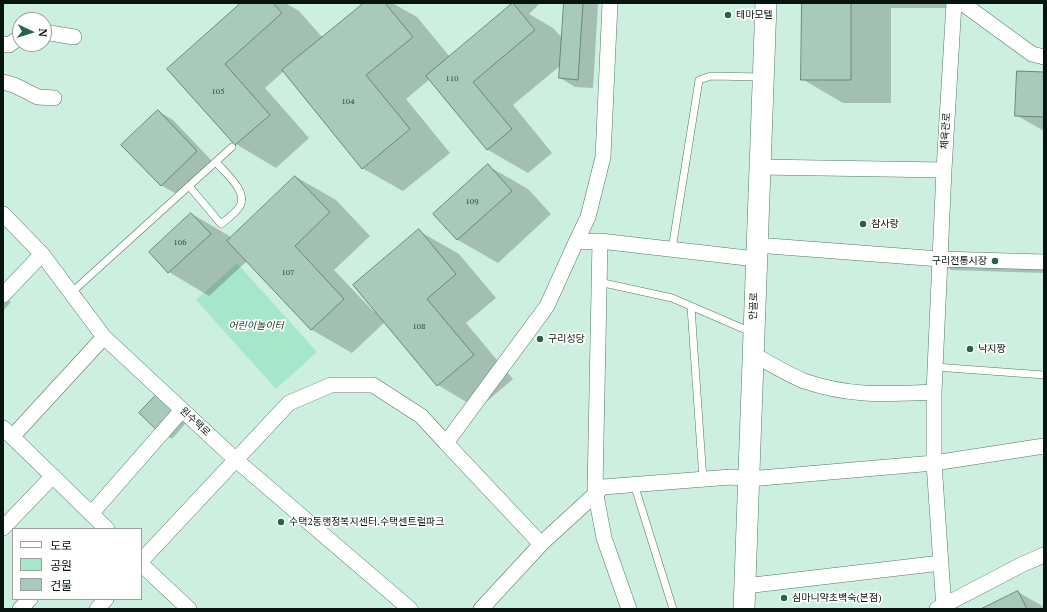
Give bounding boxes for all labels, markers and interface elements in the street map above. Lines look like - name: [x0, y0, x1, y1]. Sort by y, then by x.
- place label: 테마모텔: [736, 9, 773, 21]
- marker: 테마모텔: [723, 10, 733, 20]
- north arrow: [12, 12, 52, 52]
- text: N: [36, 28, 50, 37]
- house number: 110: [446, 74, 458, 84]
- house number: 105: [212, 87, 224, 97]
- house number: 104: [342, 97, 354, 107]
- street label: 체육관로: [939, 112, 953, 150]
- house number: 109: [466, 197, 478, 207]
- place label: 참사랑: [871, 218, 899, 230]
- marker: 참사랑: [858, 219, 868, 229]
- house number: 106: [174, 238, 186, 248]
- place label: 구리전통시장: [932, 255, 987, 267]
- marker: 구리전통시장: [990, 256, 1000, 266]
- house number: 107: [282, 268, 294, 278]
- street label: 안골로: [748, 292, 760, 320]
- park label: 어린이놀이터: [228, 320, 284, 332]
- house number: 108: [413, 322, 425, 332]
- place label: 구리성당: [548, 333, 585, 345]
- marker: 구리성당: [535, 334, 545, 344]
- place label: 낙지짱: [978, 343, 1006, 355]
- marker: 낙지짱: [965, 344, 975, 354]
- street label: 원수택로: [177, 405, 213, 439]
- place label: 수택2동행정복지센터.수택센트럴파크: [289, 516, 444, 528]
- marker: 수택2동행정복지센터.수택센트럴파크: [276, 517, 286, 527]
- legend: [12, 528, 142, 600]
- text: 도로: [50, 538, 72, 553]
- text: 공원: [50, 558, 72, 573]
- text: 건물: [50, 578, 72, 593]
- place label: 심마니약초백숙(본점): [792, 592, 882, 604]
- marker: 심마니약초백숙(본점): [779, 593, 789, 603]

